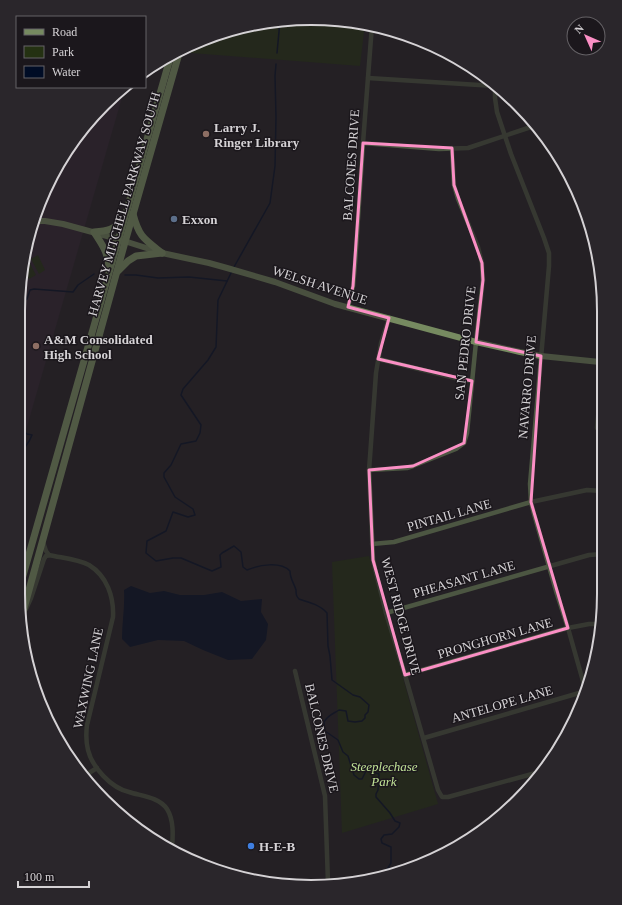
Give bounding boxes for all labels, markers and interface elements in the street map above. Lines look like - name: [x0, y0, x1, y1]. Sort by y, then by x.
- legend: [16, 16, 146, 88]
- north arrow: [566, 16, 606, 56]
- text: N: [572, 22, 586, 36]
- text: Road: [52, 25, 77, 39]
- text: Park: [52, 45, 74, 59]
- text: Water: [52, 65, 80, 79]
- street label: HARVEY MITCHELL PARKWAY SOUTH: [85, 90, 163, 318]
- street label: BALCONES DRIVE: [340, 109, 362, 221]
- place label: Larry J. Ringer Library: [214, 120, 300, 150]
- marker: Larry J. Ringer Library: [201, 129, 211, 139]
- place label: Exxon: [182, 212, 218, 227]
- marker: Exxon: [169, 214, 179, 224]
- street label: WELSH AVENUE: [271, 263, 369, 307]
- street label: SAN PEDRO DRIVE: [452, 285, 478, 401]
- place label: A&M Consolidated High School: [44, 332, 153, 362]
- street label: NAVARRO DRIVE: [515, 335, 539, 439]
- marker: A&M Consolidated High School: [31, 341, 41, 351]
- street label: PINTAIL LANE: [405, 496, 493, 534]
- street label: WEST RIDGE DRIVE: [378, 556, 424, 676]
- street label: PHEASANT LANE: [411, 557, 517, 601]
- street label: PRONGHORN LANE: [436, 614, 554, 662]
- street label: WAXWING LANE: [70, 626, 106, 730]
- street label: BALCONES DRIVE: [302, 682, 342, 794]
- street label: ANTELOPE LANE: [449, 682, 555, 726]
- park label: Steeplechase Park: [350, 759, 418, 789]
- place label: H-E-B: [259, 839, 295, 854]
- marker: H-E-B: [246, 841, 256, 851]
- scale bar: [18, 863, 89, 889]
- text: 100 m: [24, 870, 55, 884]

